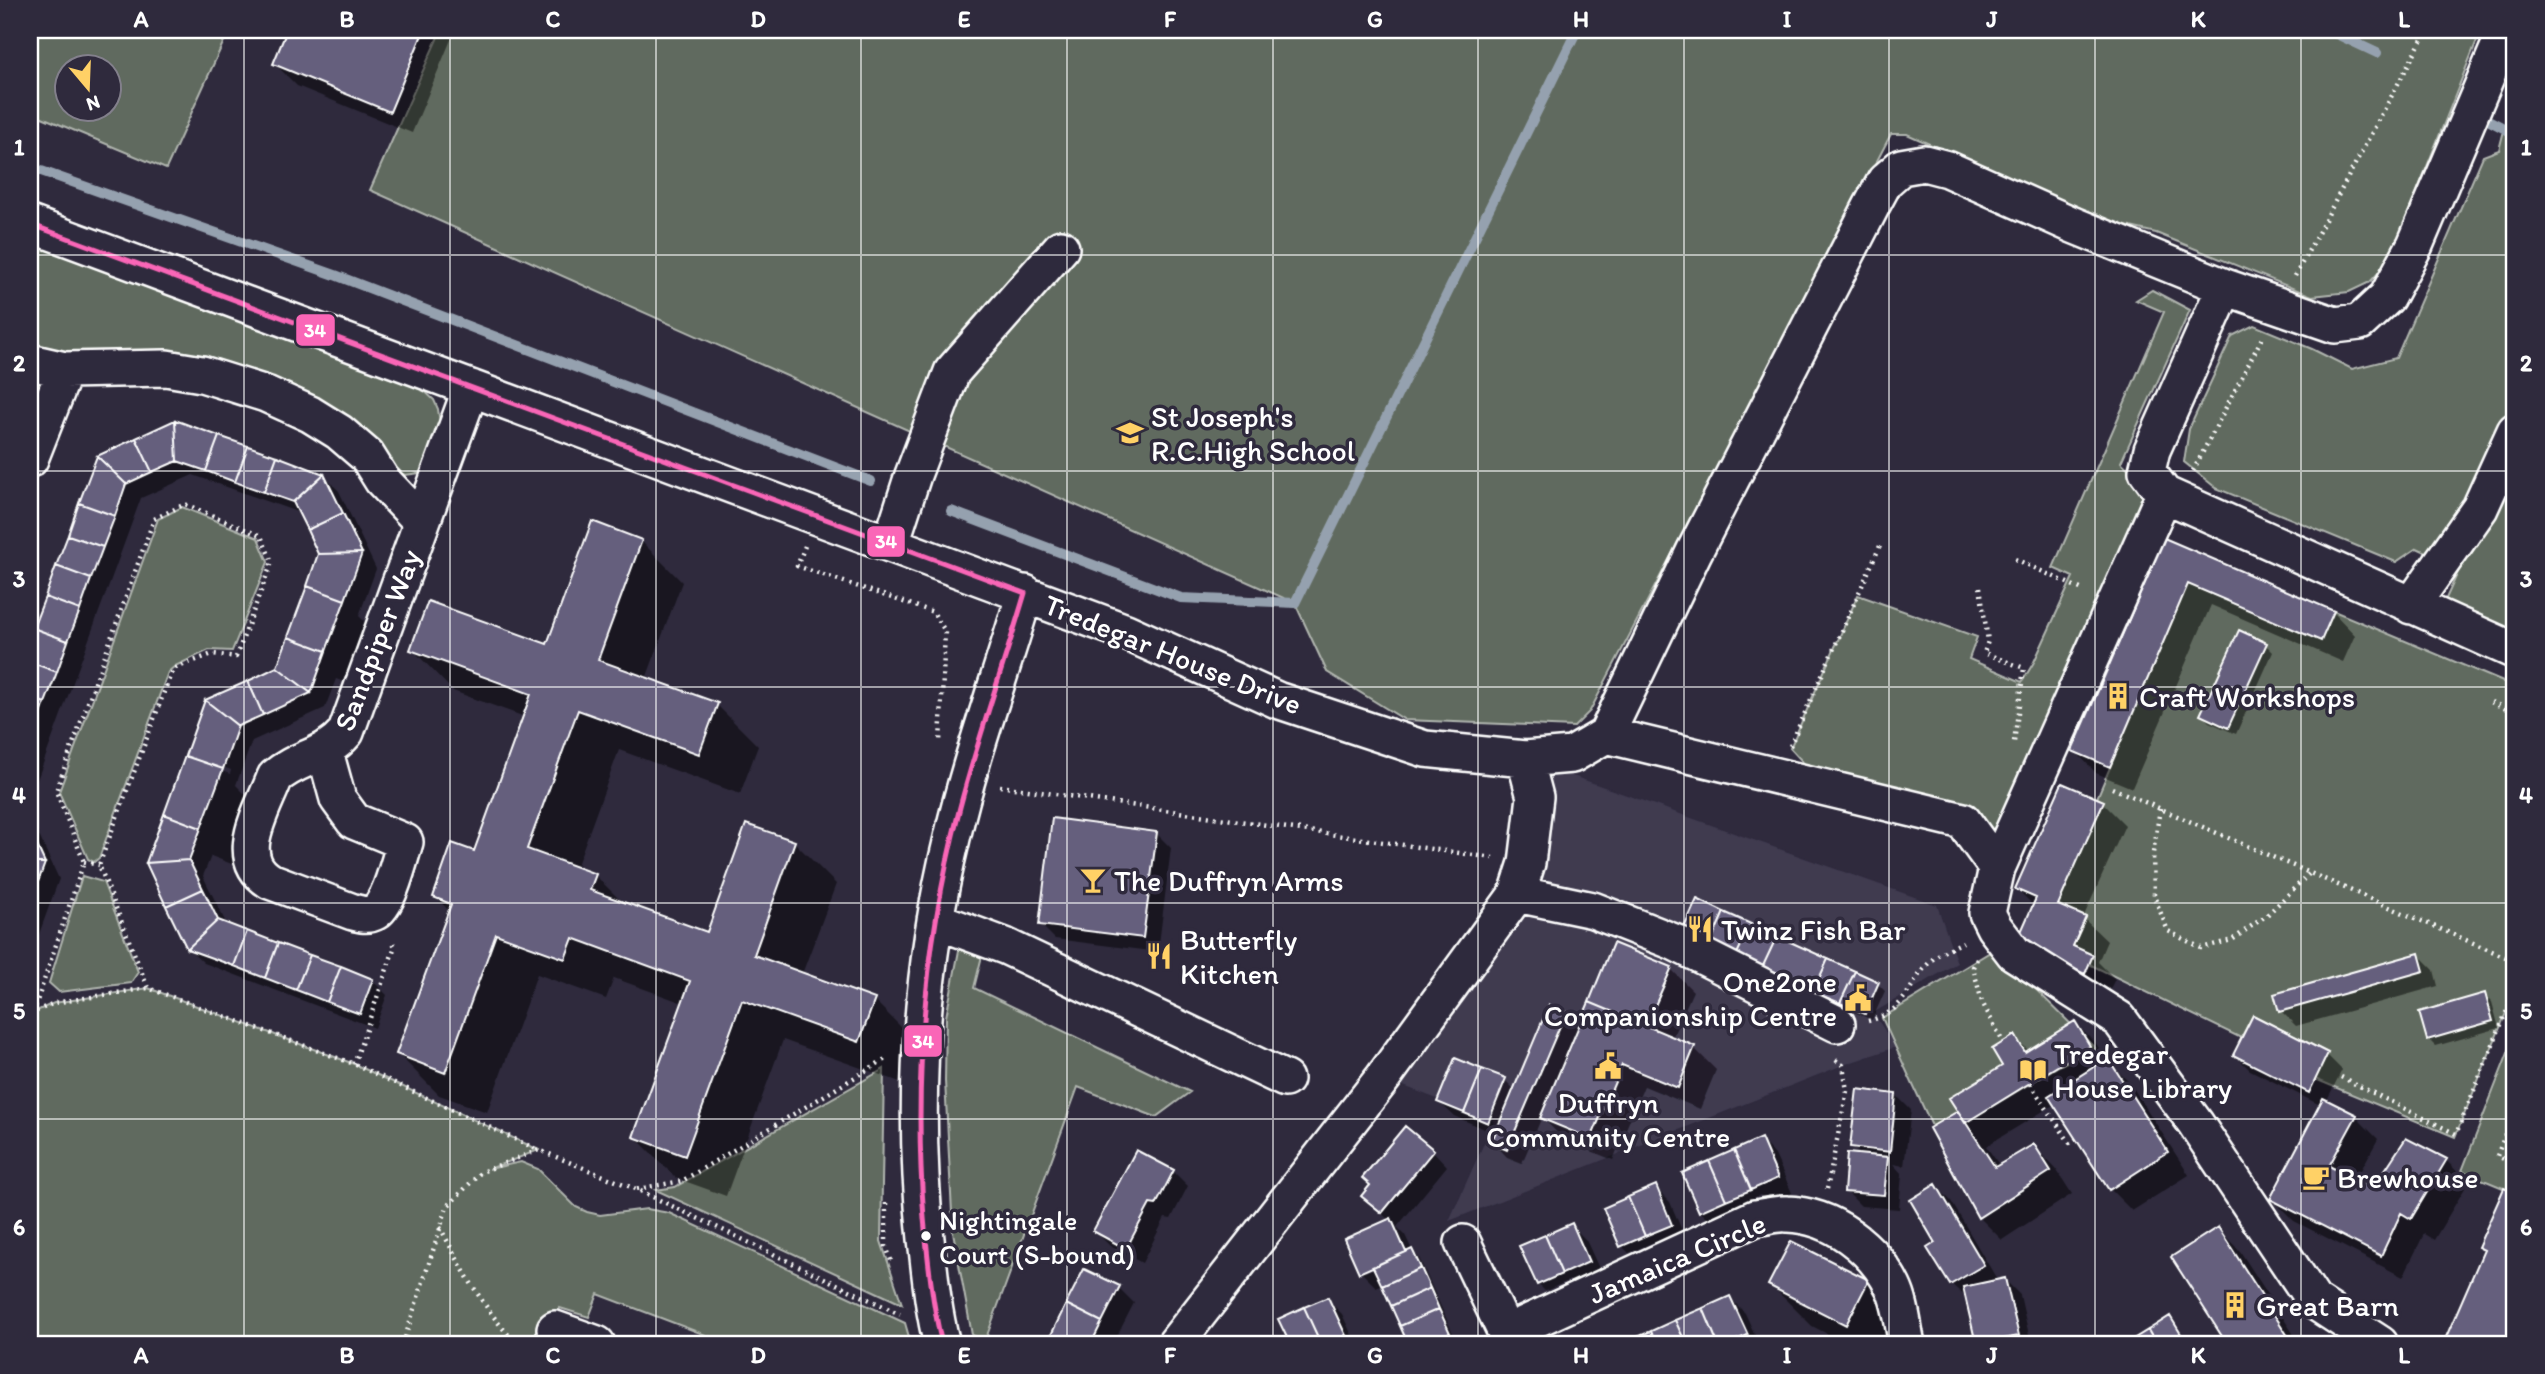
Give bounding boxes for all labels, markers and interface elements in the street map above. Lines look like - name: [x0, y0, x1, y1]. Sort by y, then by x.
- text: A: [133, 5, 149, 33]
- text: B: [340, 5, 355, 33]
- text: C: [546, 5, 561, 33]
- text: D: [750, 5, 766, 33]
- text: E: [958, 5, 971, 33]
- text: F: [1164, 5, 1177, 33]
- text: G: [1367, 5, 1383, 33]
- text: H: [1573, 5, 1589, 33]
- text: I: [1783, 5, 1792, 33]
- text: J: [1985, 5, 1998, 33]
- text: K: [2191, 5, 2206, 33]
- text: L: [2398, 5, 2410, 33]
- north arrow: [52, 52, 122, 122]
- text: N: [84, 91, 103, 117]
- text: 1: [14, 133, 25, 161]
- text: 1: [2521, 133, 2532, 161]
- line badge: 34: [295, 313, 336, 347]
- text: 34: [304, 319, 326, 342]
- text: 2: [13, 349, 26, 377]
- text: 2: [2520, 349, 2533, 377]
- place label: St Joseph's R.C.High School: [1151, 398, 1356, 469]
- school or university icon: St Joseph's R.C.High School: [1115, 418, 1145, 448]
- line badge: 34: [866, 525, 906, 558]
- text: 34: [875, 530, 897, 553]
- street label: Sandpiper Way: [325, 544, 429, 736]
- text: 3: [13, 565, 26, 593]
- text: 3: [2520, 565, 2533, 593]
- street label: Tredegar House Drive: [1039, 585, 1307, 723]
- place label: Craft Workshops: [2139, 678, 2355, 715]
- building icon: Craft Workshops: [2103, 681, 2133, 711]
- text: 4: [12, 781, 26, 809]
- text: 4: [2519, 781, 2533, 809]
- place label: The Duffryn Arms: [1114, 862, 1344, 899]
- bar icon: The Duffryn Arms: [1078, 865, 1108, 895]
- place label: Twinz Fish Bar: [1721, 911, 1906, 948]
- restaurant icon: Twinz Fish Bar: [1685, 914, 1715, 944]
- place label: Butterfly Kitchen: [1180, 921, 1297, 992]
- restaurant icon: Butterfly Kitchen: [1144, 941, 1174, 971]
- place label: One2one Companionship Centre: [1544, 963, 1837, 1034]
- public building icon: One2one Companionship Centre: [1843, 983, 1873, 1013]
- text: 5: [13, 997, 25, 1025]
- text: 5: [2520, 997, 2532, 1025]
- line badge: 34: [903, 1024, 943, 1058]
- text: 34: [912, 1030, 934, 1053]
- place label: Tredegar House Library: [2054, 1035, 2232, 1106]
- public building icon: Duffryn Community Centre: [1593, 1051, 1623, 1081]
- library icon: Tredegar House Library: [2018, 1055, 2048, 1085]
- place label: Duffryn Community Centre: [1486, 1084, 1730, 1155]
- place label: Brewhouse: [2337, 1159, 2479, 1196]
- cafe icon: Brewhouse: [2301, 1162, 2331, 1192]
- place label: Nightingale Court (S-bound): [939, 1203, 1135, 1271]
- street label: Jamaica Circle: [1583, 1204, 1771, 1312]
- text: 6: [13, 1213, 25, 1241]
- text: 6: [2520, 1213, 2532, 1241]
- marker: Nightingale Court (S-bound): [919, 1229, 933, 1243]
- place label: Great Barn: [2256, 1287, 2399, 1324]
- building icon: Great Barn: [2220, 1290, 2250, 1320]
- text: A: [133, 1341, 149, 1369]
- text: B: [340, 1341, 355, 1369]
- text: C: [546, 1341, 561, 1369]
- text: D: [750, 1341, 766, 1369]
- text: E: [958, 1341, 971, 1369]
- text: F: [1164, 1341, 1177, 1369]
- text: G: [1367, 1341, 1383, 1369]
- text: H: [1573, 1341, 1589, 1369]
- text: I: [1783, 1341, 1792, 1369]
- text: J: [1985, 1341, 1998, 1369]
- text: K: [2191, 1341, 2206, 1369]
- text: L: [2398, 1341, 2410, 1369]

